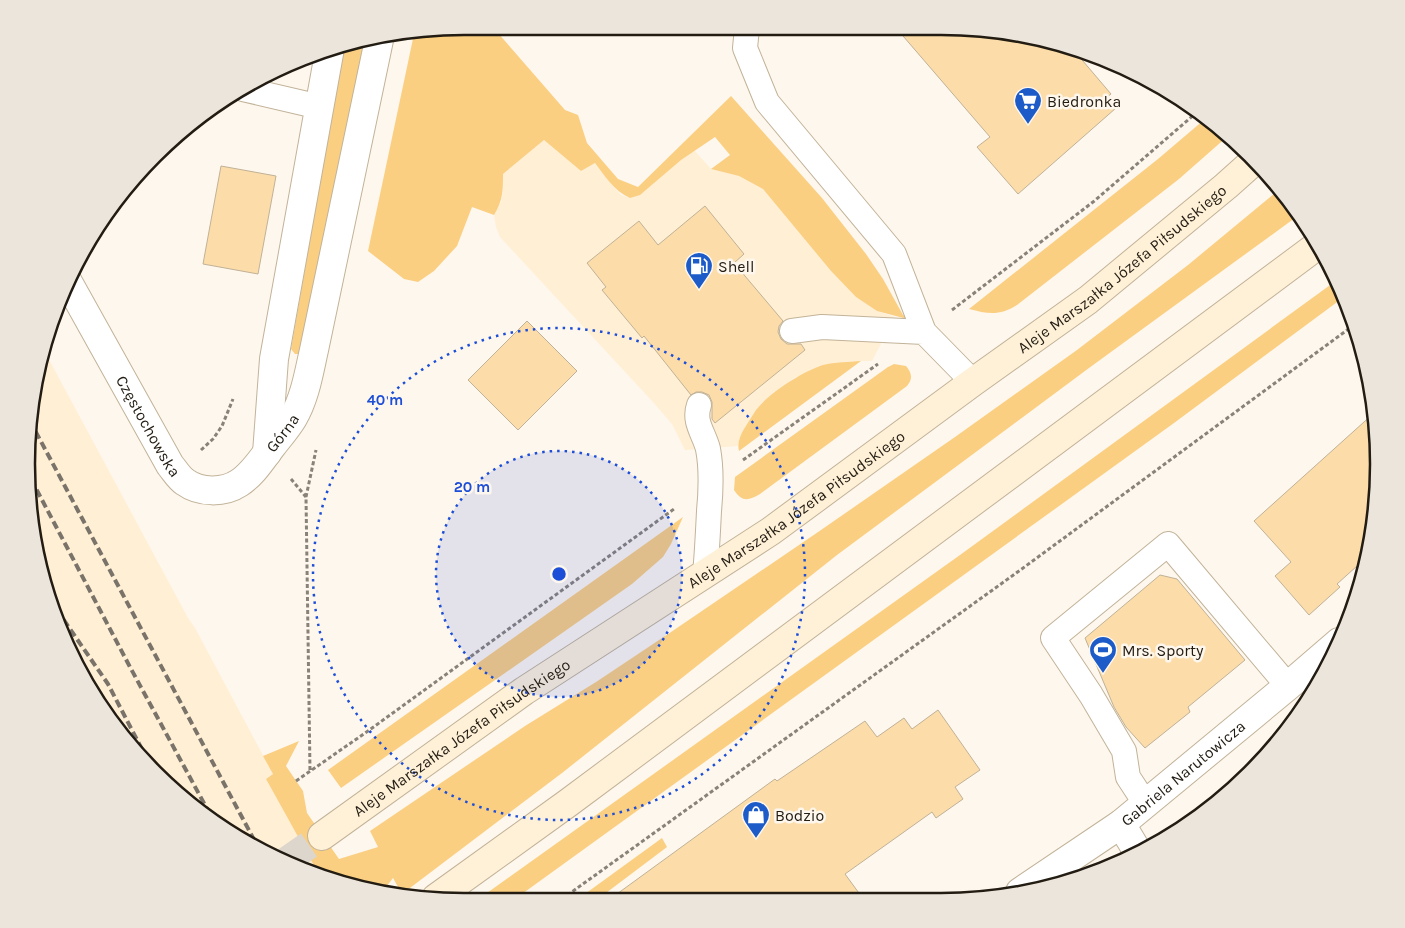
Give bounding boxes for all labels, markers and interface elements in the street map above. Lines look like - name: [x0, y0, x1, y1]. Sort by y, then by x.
- supermarket icon: Biedronka: [1013, 86, 1043, 125]
- place label: Biedronka: [1047, 92, 1121, 111]
- street label: Aleje Marszałka Józefa Piłsudskiego: [1014, 181, 1230, 357]
- fuel station icon: Shell: [684, 251, 714, 290]
- place label: Shell: [718, 257, 755, 276]
- street label: Częstochowska: [112, 372, 185, 481]
- text: 40 m: [367, 391, 403, 409]
- street label: Górna: [262, 410, 303, 456]
- street label: Aleje Marszałka Józefa Piłsudskiego: [684, 427, 909, 592]
- text: 20 m: [454, 478, 490, 496]
- centre of rings: [550, 565, 568, 583]
- sports icon: Mrs. Sporty: [1088, 635, 1118, 674]
- place label: Mrs. Sporty: [1122, 641, 1204, 660]
- street label: Aleje Marszałka Józefa Piłsudskiego: [350, 655, 574, 821]
- street label: Gabriela Narutowicza: [1117, 716, 1249, 830]
- shop icon: Bodzio: [741, 800, 771, 839]
- place label: Bodzio: [775, 806, 824, 825]

